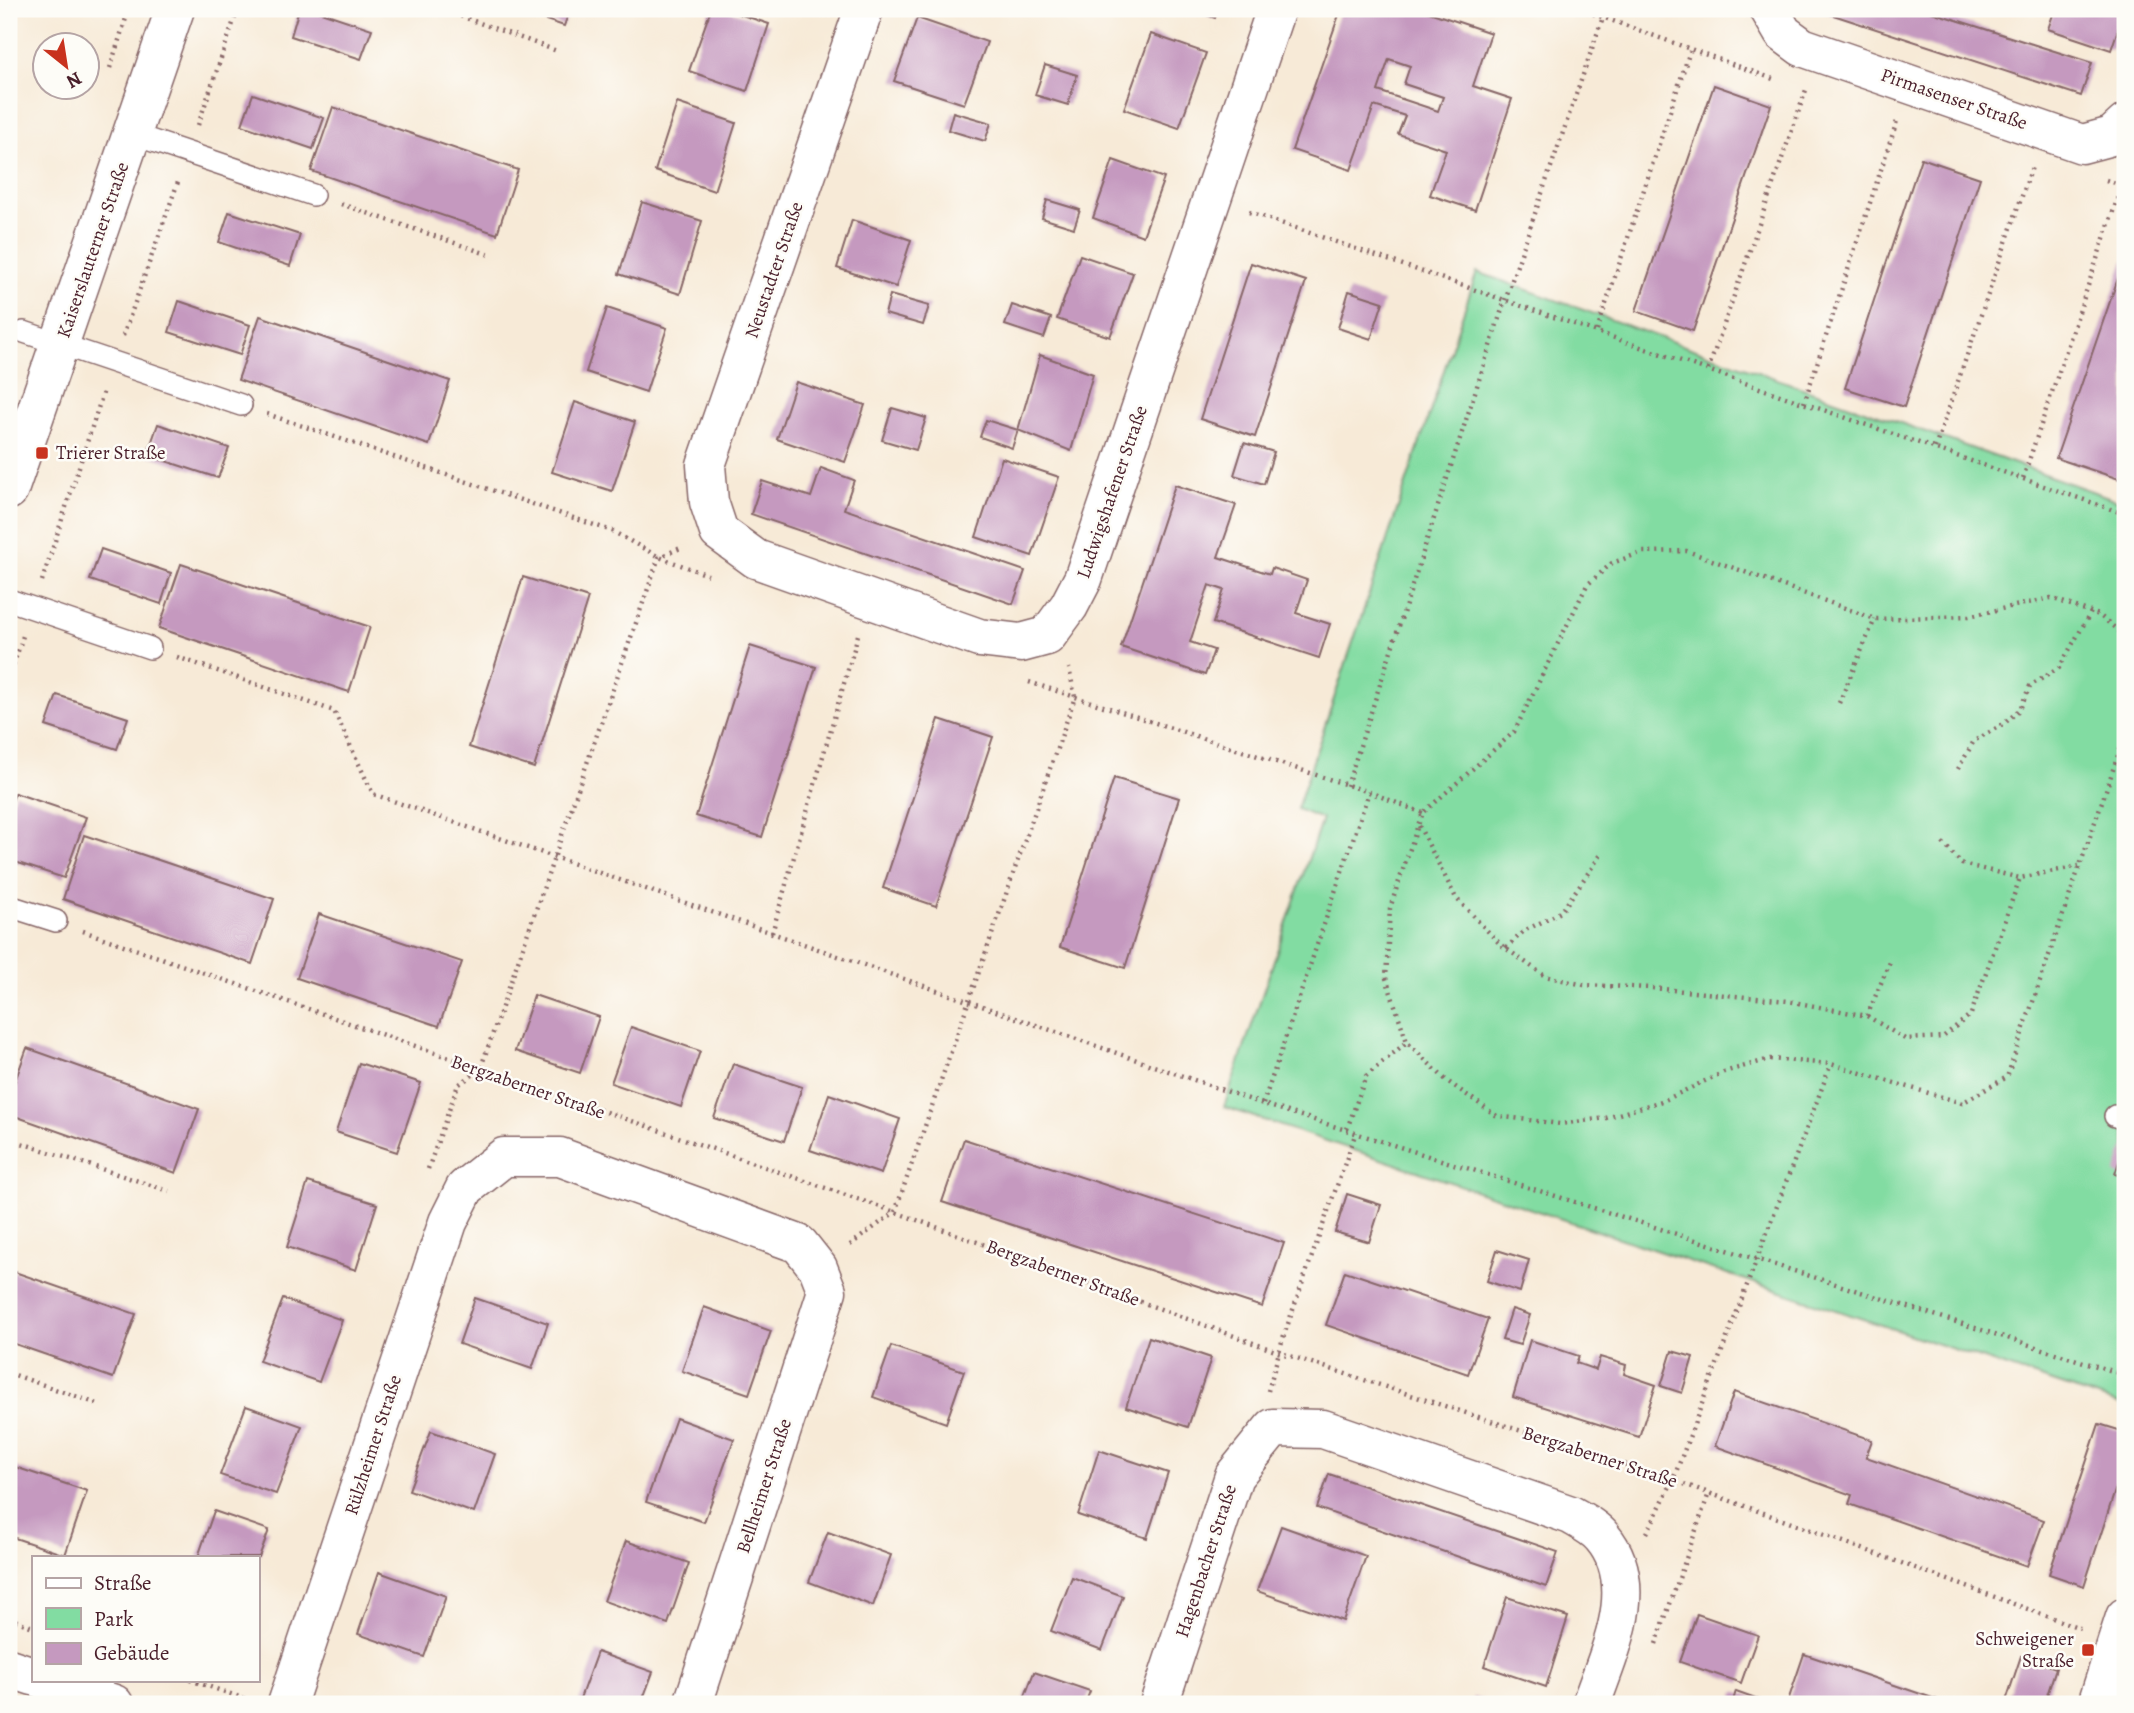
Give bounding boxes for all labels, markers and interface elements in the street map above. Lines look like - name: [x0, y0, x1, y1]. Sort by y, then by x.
- north arrow: [32, 32, 102, 102]
- street label: Pirmasenser Straße: [1877, 62, 2031, 136]
- text: N: [61, 65, 86, 95]
- street label: Kaiserslauterner Straße: [51, 158, 135, 342]
- street label: Neustadter Straße: [738, 198, 810, 342]
- street label: Ludwigshafener Straße: [1070, 402, 1154, 582]
- place label: Trierer Straße: [56, 440, 166, 466]
- marker: Trierer Straße: [34, 445, 50, 461]
- street label: Bergzaberner Straße: [447, 1048, 609, 1126]
- street label: Bergzaberner Straße: [983, 1233, 1143, 1313]
- street label: Rülzheimer Straße: [338, 1372, 408, 1518]
- street label: Bellheimer Straße: [730, 1415, 798, 1557]
- street label: Bergzaberner Straße: [1519, 1420, 1681, 1494]
- street label: Hagenbacher Straße: [1169, 1481, 1243, 1641]
- legend: [32, 1556, 259, 1682]
- text: Straße: [94, 1569, 152, 1597]
- text: Park: [94, 1605, 134, 1633]
- place label: Schweigener Straße: [1975, 1626, 2074, 1674]
- text: Gebäude: [94, 1639, 170, 1667]
- marker: Schweigener Straße: [2080, 1642, 2096, 1658]

